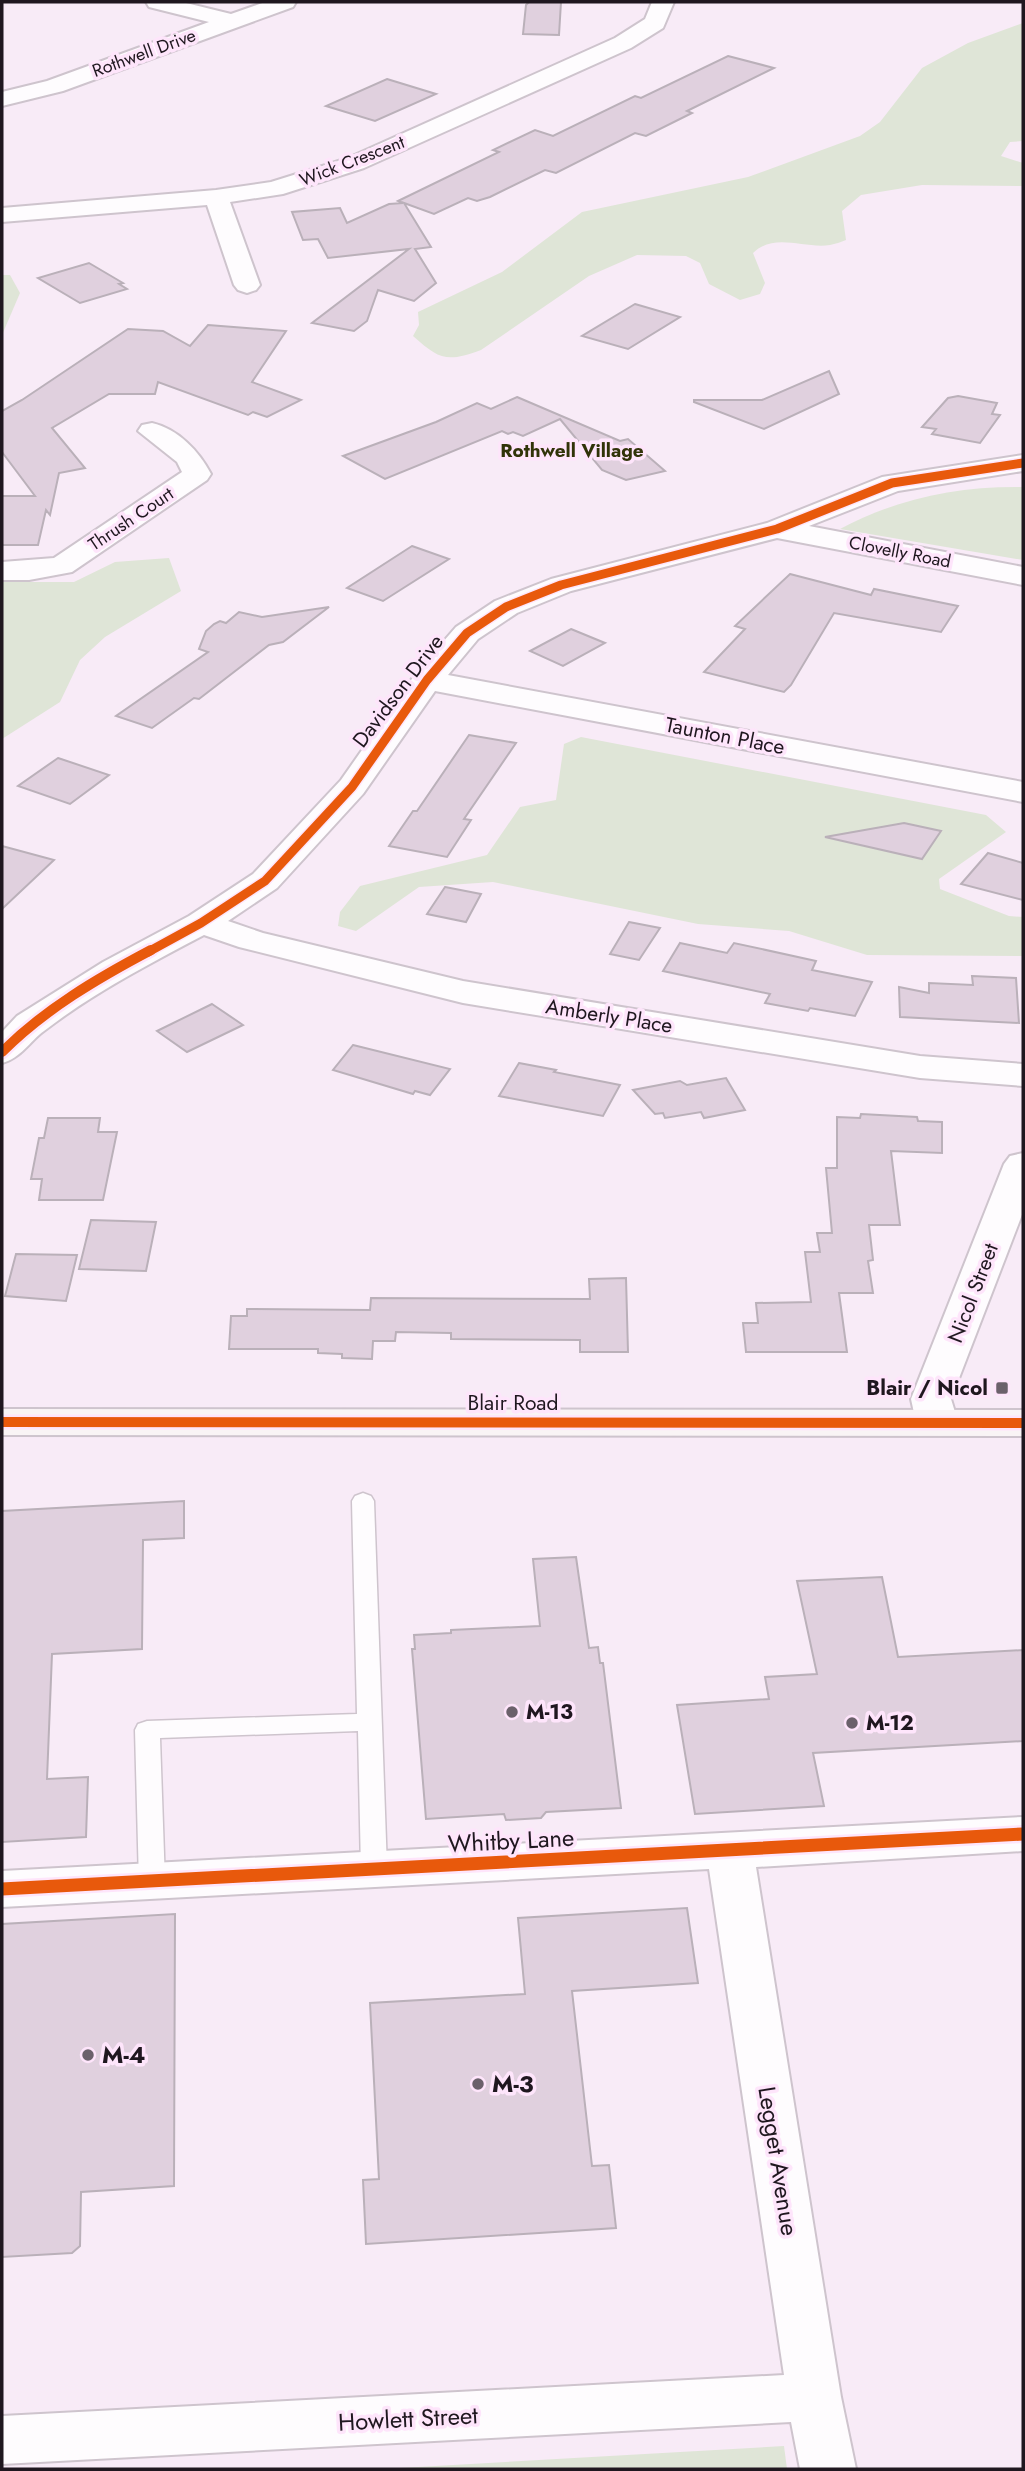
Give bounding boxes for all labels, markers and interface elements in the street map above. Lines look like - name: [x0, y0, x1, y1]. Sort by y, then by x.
- street label: Rothwell Drive: [89, 22, 199, 84]
- street label: Wick Crescent: [296, 129, 409, 193]
- district label: Rothwell Village: [500, 437, 644, 464]
- street label: Thrush Court: [83, 481, 179, 557]
- street label: Clovelly Road: [847, 529, 953, 575]
- street label: Davidson Drive: [345, 628, 451, 754]
- street label: Taunton Place: [663, 710, 787, 762]
- street label: Amberly Place: [543, 991, 675, 1041]
- street label: Nicol Street: [940, 1239, 1006, 1347]
- place label: Blair / Nicol: [866, 1373, 988, 1403]
- marker: Blair / Nicol: [994, 1380, 1010, 1396]
- street label: Blair Road: [468, 1388, 558, 1418]
- place label: M-13: [526, 1697, 573, 1727]
- marker: M-13: [504, 1704, 520, 1720]
- place label: M-12: [866, 1708, 914, 1738]
- marker: M-12: [844, 1715, 860, 1731]
- street label: Whitby Lane: [447, 1820, 575, 1861]
- place label: M-4: [102, 2037, 145, 2072]
- marker: M-4: [80, 2047, 96, 2063]
- place label: M-3: [492, 2066, 534, 2101]
- marker: M-3: [470, 2076, 486, 2092]
- street label: Legget Avenue: [749, 2084, 808, 2238]
- street label: Howlett Street: [337, 2397, 479, 2440]

